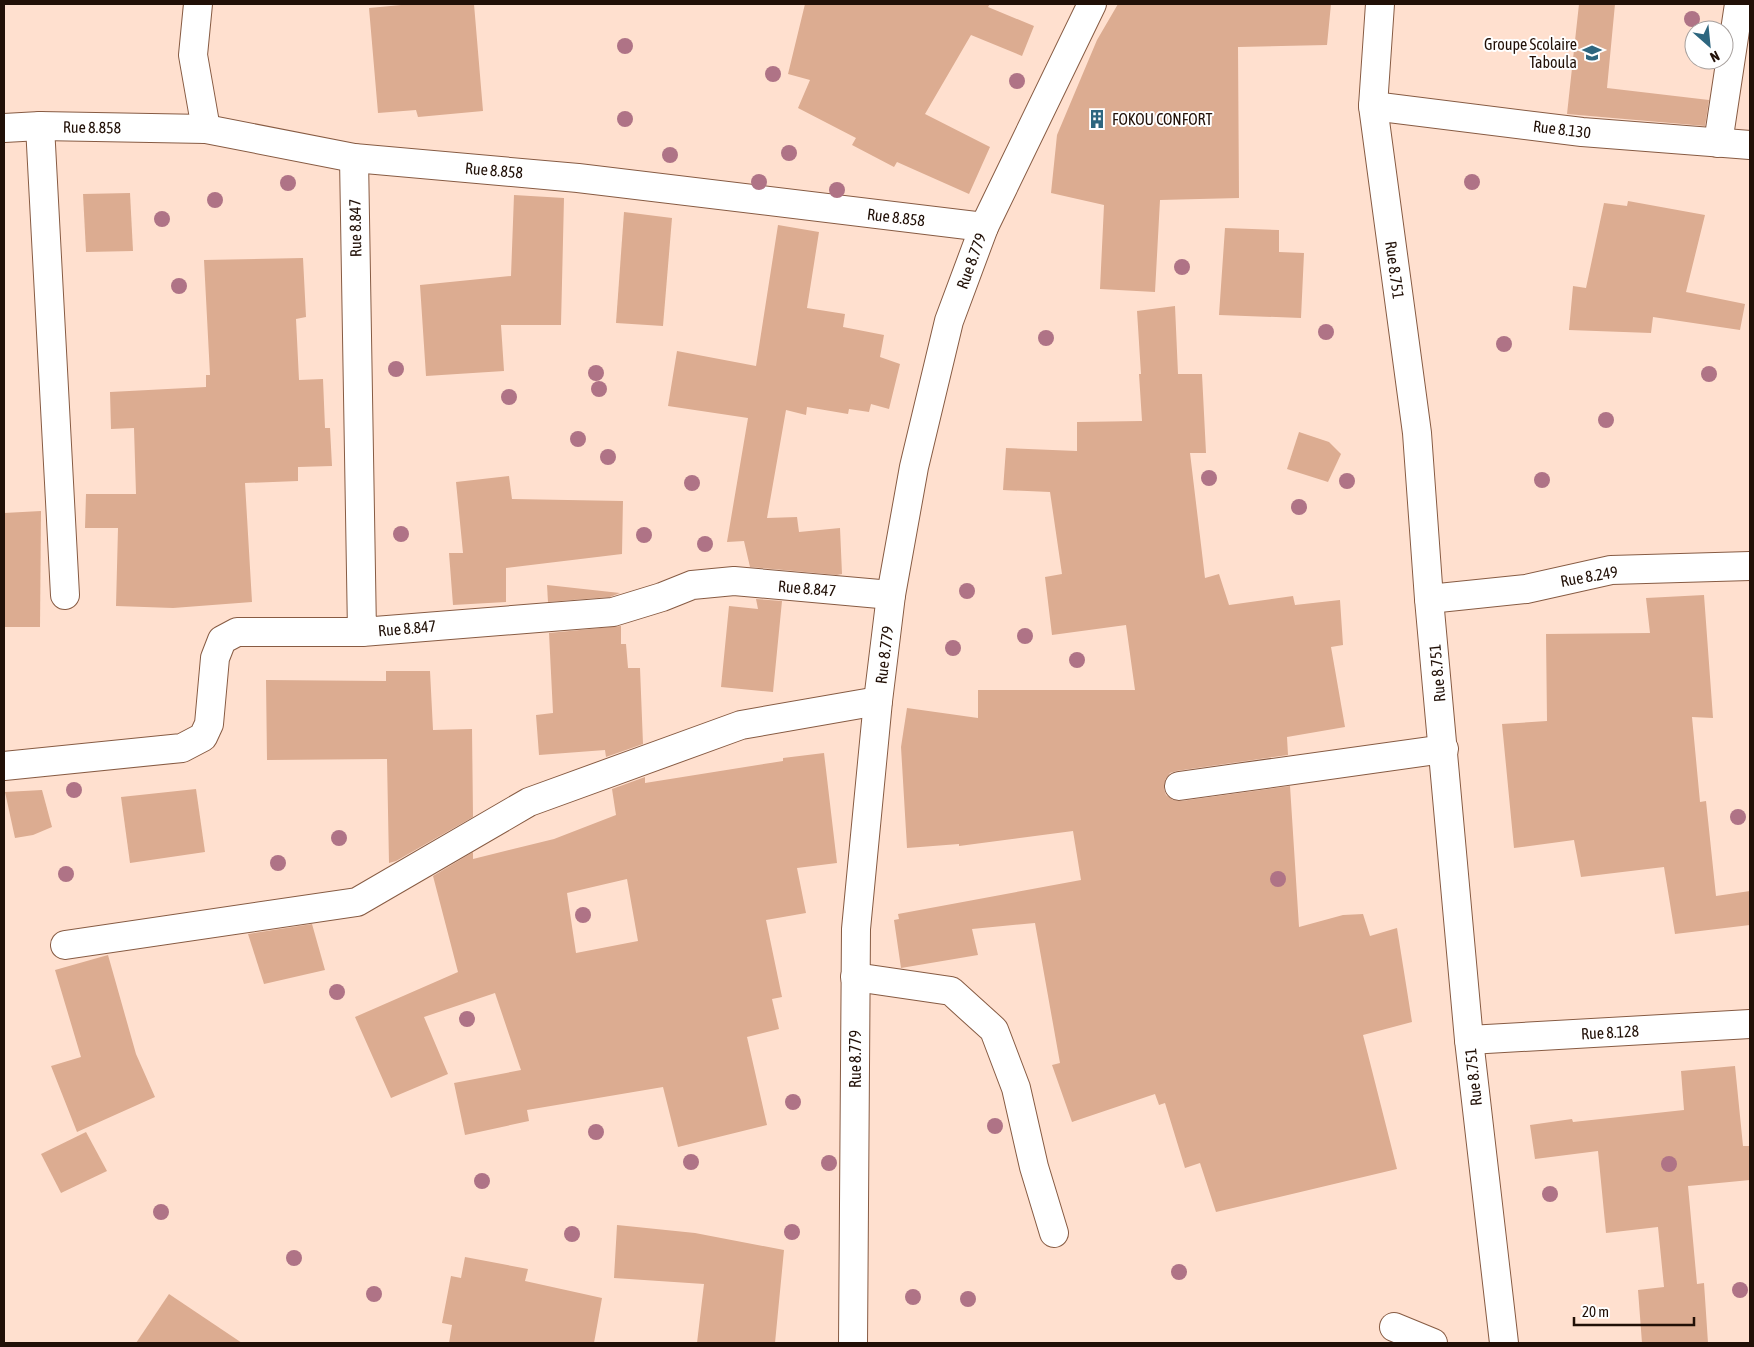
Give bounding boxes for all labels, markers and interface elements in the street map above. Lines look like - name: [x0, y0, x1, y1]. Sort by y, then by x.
- north arrow: [1684, 20, 1734, 70]
- place label: Groupe Scolaire Taboula: [1484, 35, 1577, 71]
- school or university icon: Groupe Scolaire Taboula: [1581, 42, 1603, 64]
- text: N: [1708, 48, 1722, 66]
- building icon: FOKOU CONFORT: [1086, 108, 1108, 130]
- place label: FOKOU CONFORT: [1112, 110, 1213, 128]
- street label: Rue 8.858: [63, 117, 121, 137]
- street label: Rue 8.130: [1532, 117, 1592, 141]
- street label: Rue 8.858: [464, 159, 524, 181]
- street label: Rue 8.847: [345, 199, 365, 257]
- street label: Rue 8.858: [866, 205, 926, 229]
- street label: Rue 8.779: [953, 231, 989, 291]
- street label: Rue 8.751: [1382, 240, 1408, 300]
- street label: Rue 8.249: [1559, 562, 1619, 590]
- street label: Rue 8.847: [777, 577, 837, 599]
- street label: Rue 8.847: [377, 617, 437, 639]
- street label: Rue 8.779: [872, 625, 896, 685]
- street label: Rue 8.751: [1426, 643, 1448, 703]
- street label: Rue 8.128: [1581, 1021, 1639, 1043]
- street label: Rue 8.779: [846, 1030, 864, 1088]
- street label: Rue 8.751: [1461, 1047, 1485, 1107]
- scale bar: [1574, 1294, 1694, 1326]
- text: 20 m: [1582, 1303, 1609, 1320]

